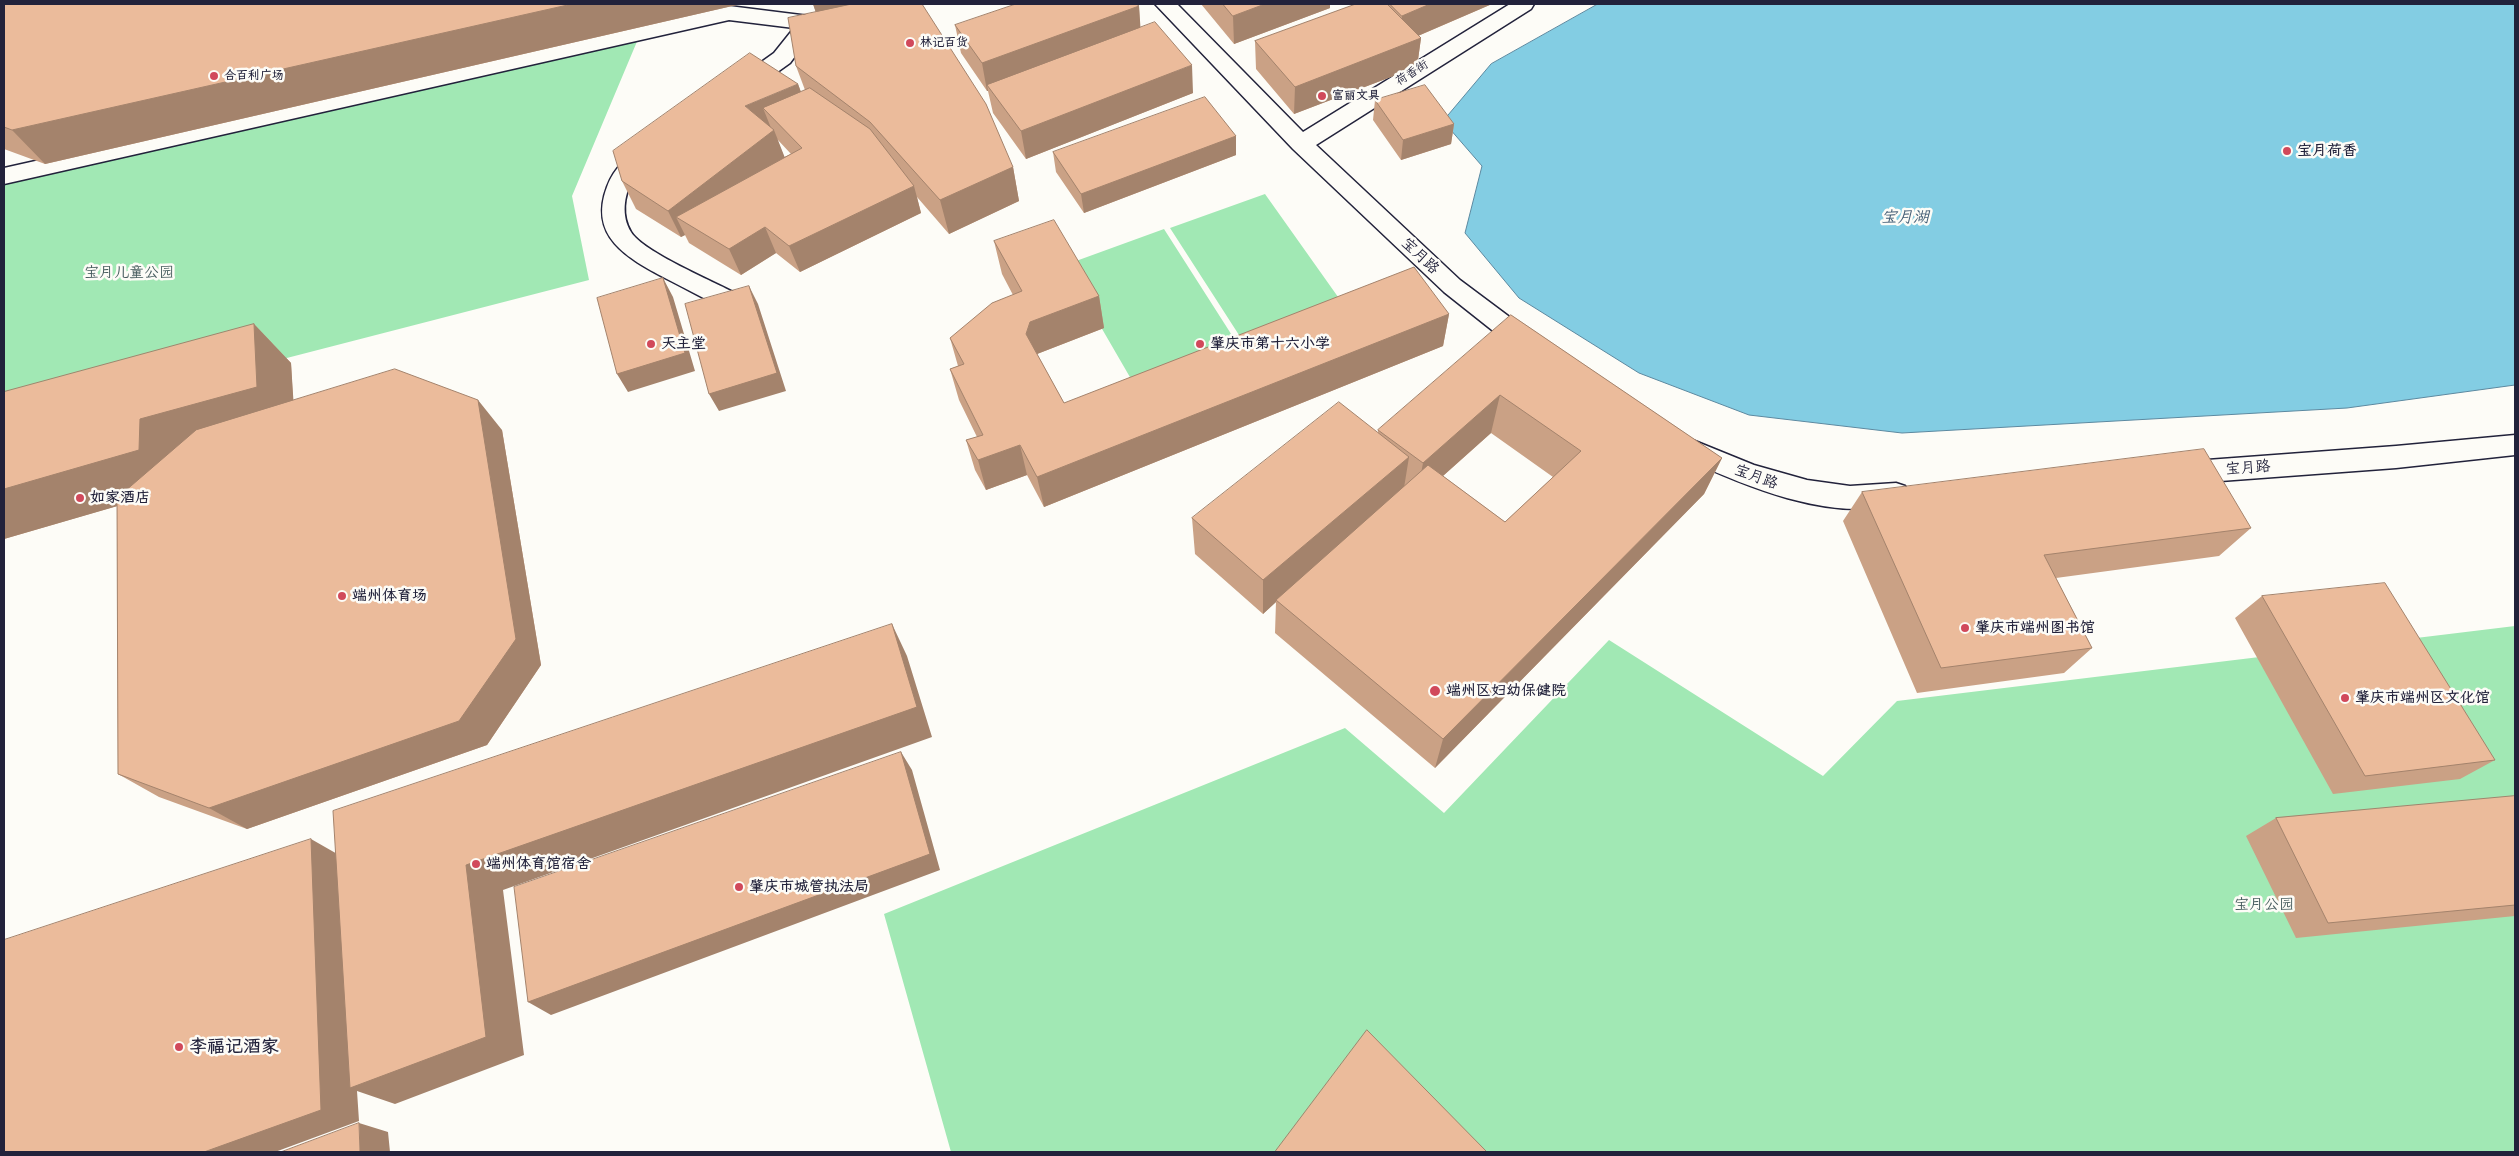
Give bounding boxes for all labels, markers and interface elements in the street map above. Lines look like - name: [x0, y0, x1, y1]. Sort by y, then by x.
- place label: 林记百货: [920, 36, 968, 50]
- marker: 林记百货: [904, 37, 916, 49]
- street label: 荷香街: [1393, 57, 1431, 89]
- place label: 合百利广场: [224, 69, 284, 83]
- marker: 合百利广场: [208, 70, 220, 82]
- place label: 富丽文具: [1332, 89, 1380, 103]
- marker: 富丽文具: [1316, 90, 1328, 102]
- place label: 宝月荷香: [2297, 142, 2357, 160]
- marker: 宝月荷香: [2281, 145, 2293, 157]
- water label: 宝月湖: [1881, 208, 1929, 228]
- street label: 宝月路: [1397, 234, 1443, 278]
- park label: 宝月儿童公园: [84, 264, 174, 282]
- place label: 天主堂: [661, 335, 706, 353]
- place label: 肇庆市第十六小学: [1210, 335, 1330, 353]
- marker: 天主堂: [645, 338, 657, 350]
- marker: 肇庆市第十六小学: [1194, 338, 1206, 350]
- street label: 宝月路: [2225, 457, 2271, 479]
- street label: 宝月路: [1732, 461, 1780, 493]
- place label: 如家酒店: [90, 489, 150, 507]
- marker: 如家酒店: [74, 492, 86, 504]
- place label: 端州体育场: [352, 587, 427, 605]
- marker: 端州体育场: [336, 590, 348, 602]
- place label: 肇庆市端州图书馆: [1975, 619, 2095, 637]
- marker: 肇庆市端州图书馆: [1959, 622, 1971, 634]
- place label: 端州区妇幼保健院: [1446, 682, 1566, 700]
- marker: 端州区妇幼保健院: [1428, 684, 1442, 698]
- place label: 肇庆市端州区文化馆: [2355, 689, 2490, 707]
- marker: 肇庆市端州区文化馆: [2339, 692, 2351, 704]
- place label: 端州体育馆宿舍: [486, 855, 591, 873]
- marker: 端州体育馆宿舍: [470, 858, 482, 870]
- place label: 肇庆市城管执法局: [749, 878, 869, 896]
- marker: 肇庆市城管执法局: [733, 881, 745, 893]
- park label: 宝月公园: [2234, 896, 2294, 914]
- place label: 李福记酒家: [189, 1036, 279, 1058]
- marker: 李福记酒家: [173, 1041, 185, 1053]

